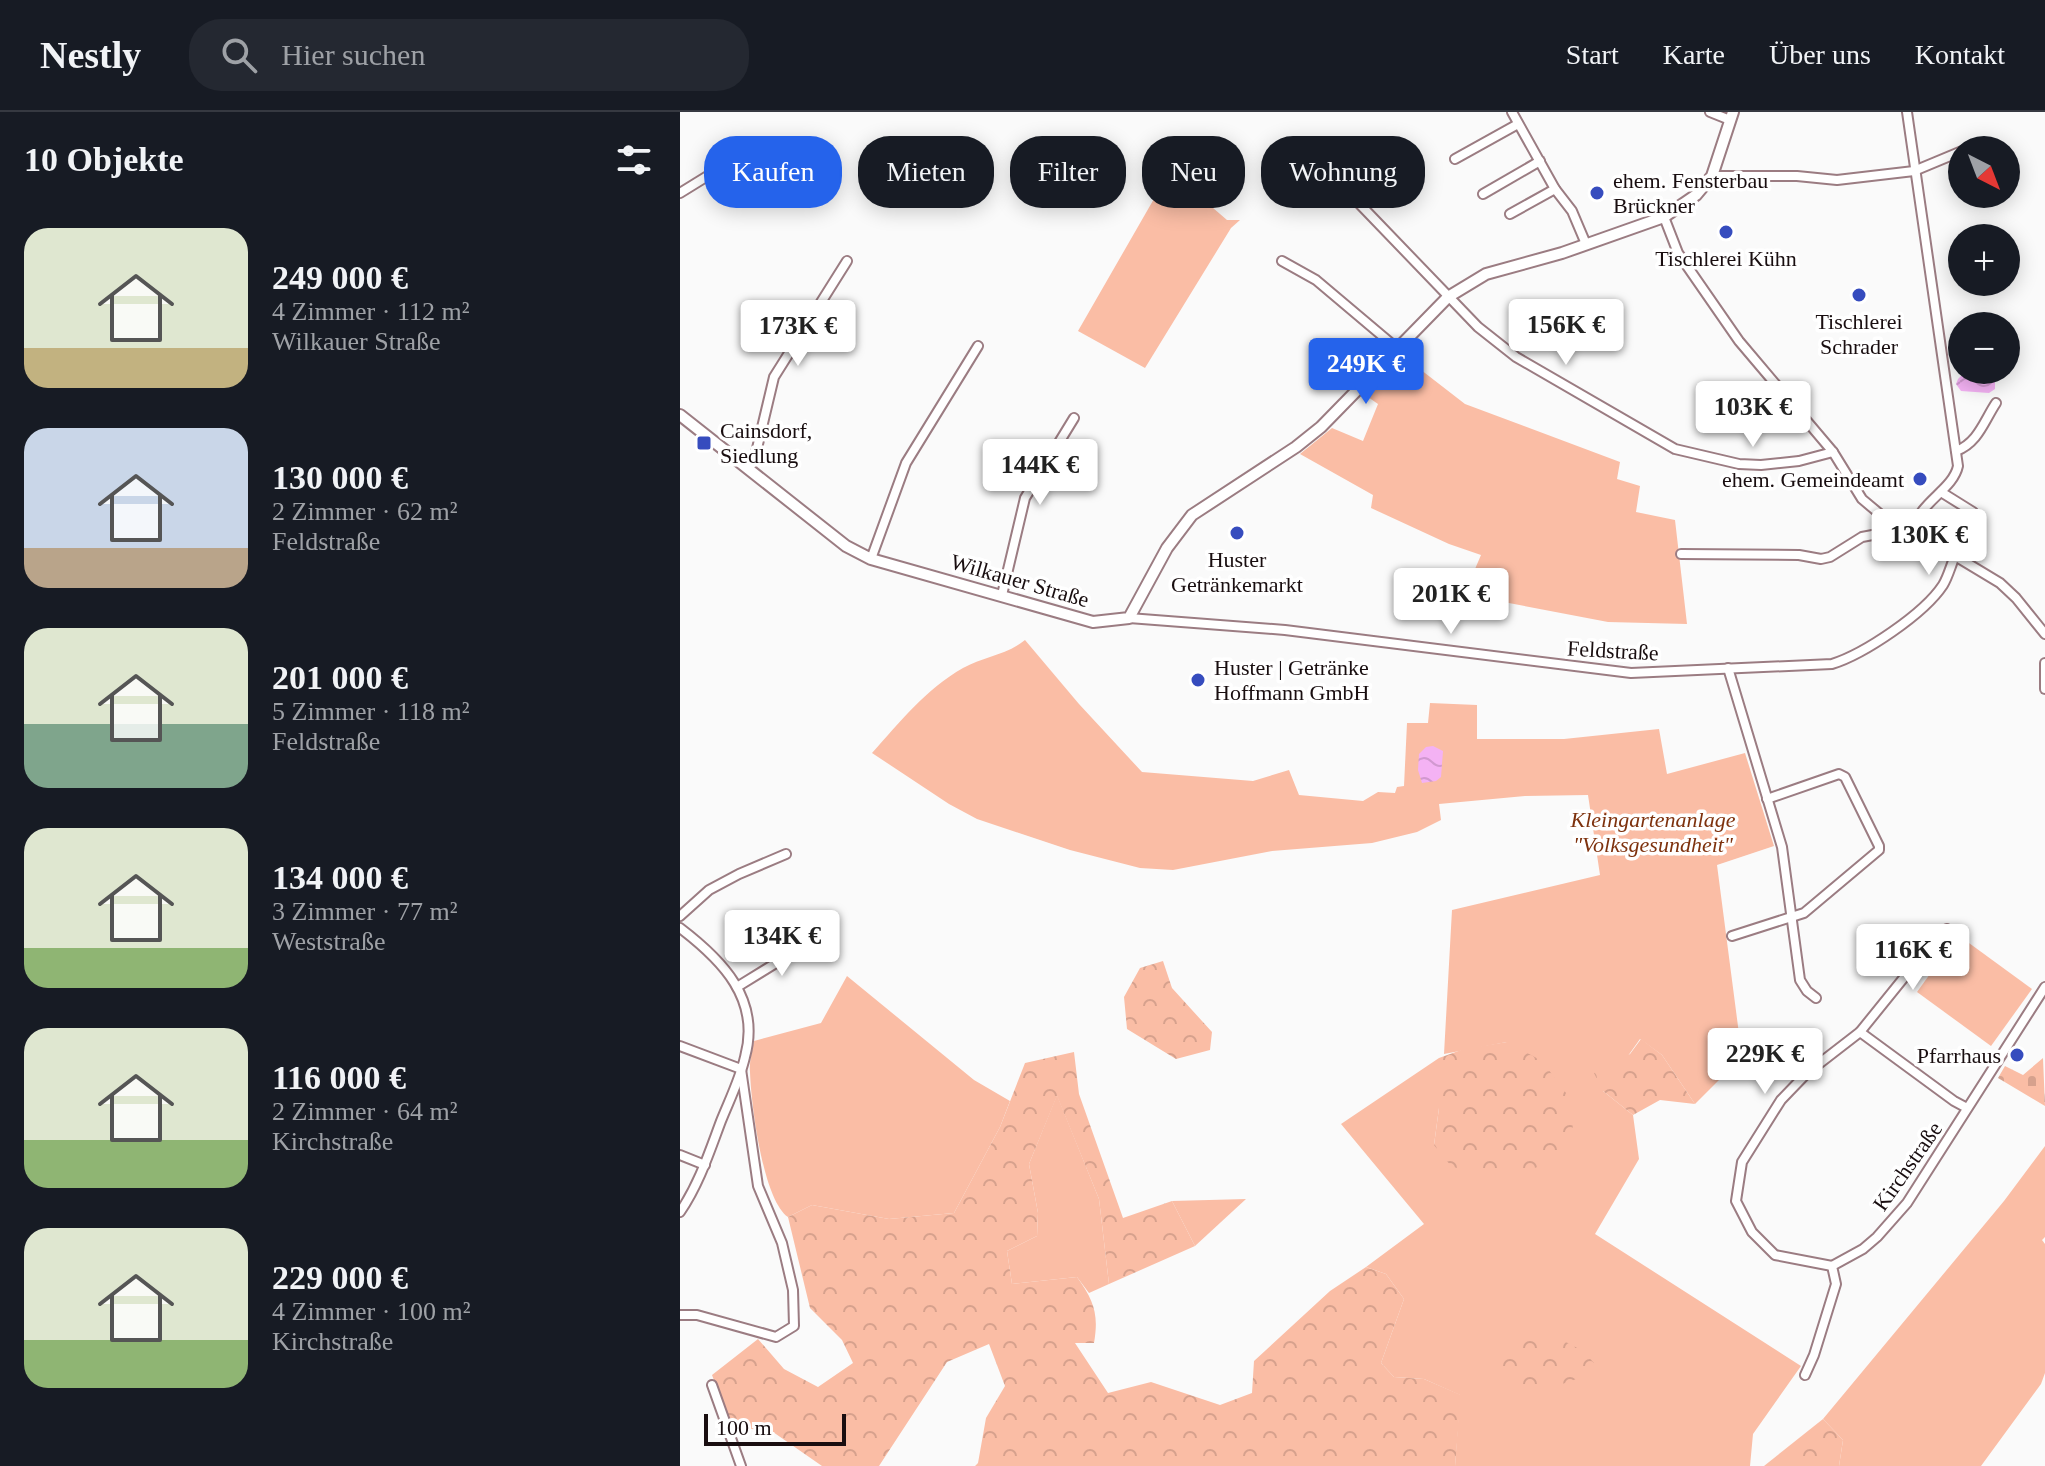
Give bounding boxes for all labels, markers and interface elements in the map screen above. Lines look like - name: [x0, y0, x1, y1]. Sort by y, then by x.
- search box: [189, 19, 749, 91]
- icon: search: [217, 33, 261, 77]
- text: Nestly: [40, 34, 141, 76]
- text: Hier suchen: [281, 38, 425, 71]
- text: Start: [1566, 39, 1619, 70]
- text: Karte: [1663, 39, 1725, 70]
- text: Über uns: [1769, 39, 1871, 70]
- text: Kontakt: [1915, 39, 2005, 70]
- chip: Kaufen: [704, 136, 842, 208]
- chip: Mieten: [858, 136, 994, 208]
- chip: Filter: [1010, 136, 1126, 208]
- chip: Neu: [1142, 136, 1245, 208]
- chip: Wohnung: [1261, 136, 1425, 208]
- north arrow: [1948, 136, 2020, 208]
- map controls: [1948, 136, 2020, 384]
- icon: filters: [612, 138, 656, 182]
- text: 10 Objekte: [24, 141, 184, 178]
- place label: ehem. Fensterbau Brückner: [1613, 168, 1768, 218]
- marker: ehem. Fensterbau Brückner: [1588, 184, 1606, 202]
- marker: Tischlerei Kühn: [1717, 223, 1735, 241]
- button: +: [1948, 224, 2020, 296]
- place label: Tischlerei Kühn: [1655, 246, 1797, 271]
- text: 249 000 €: [272, 259, 408, 296]
- icon: home: [88, 260, 184, 356]
- marker: Tischlerei Schrader: [1850, 286, 1868, 304]
- text: 4 Zimmer · 112 m²: [272, 297, 469, 326]
- pin: 156K €: [1501, 299, 1631, 367]
- pin: 173K €: [733, 300, 863, 368]
- place label: Tischlerei Schrader: [1815, 309, 1903, 359]
- text: 156K €: [1527, 310, 1605, 339]
- text: 173K €: [759, 311, 837, 340]
- button: −: [1948, 312, 2020, 384]
- text: Wilkauer Straße: [272, 327, 441, 356]
- pin: 249K €: [1301, 338, 1431, 406]
- text: 249K €: [1327, 349, 1405, 378]
- pin: 103K €: [1688, 381, 1818, 449]
- text: 103K €: [1714, 392, 1792, 421]
- place label: Cainsdorf, Siedlung: [720, 418, 812, 468]
- marker: Cainsdorf, Siedlung: [695, 434, 713, 452]
- pin: 144K €: [975, 439, 1105, 507]
- text: 144K €: [1001, 450, 1079, 479]
- text: 130 000 €: [272, 459, 408, 496]
- icon: home: [88, 460, 184, 556]
- place label: ehem. Gemeindeamt: [1722, 467, 1904, 492]
- marker: ehem. Gemeindeamt: [1911, 470, 1929, 488]
- text: 2 Zimmer · 62 m²: [272, 497, 457, 526]
- pin: 130K €: [1864, 509, 1994, 577]
- text: 130K €: [1890, 520, 1968, 549]
- marker: Huster Getränkemarkt: [1228, 524, 1246, 542]
- text: Feldstraße: [272, 527, 380, 556]
- place label: Huster Getränkemarkt: [1171, 547, 1303, 597]
- street label: Wilkauer Straße: [948, 549, 1092, 612]
- pin: 201K €: [1386, 568, 1516, 636]
- text: 201K €: [1412, 579, 1490, 608]
- street label: Feldstraße: [1567, 636, 1659, 665]
- place label: Huster | Getränke Hoffmann GmbH: [1214, 655, 1370, 705]
- text: 201 000 €: [272, 659, 408, 696]
- icon: home: [88, 660, 184, 756]
- marker: Huster | Getränke Hoffmann GmbH: [1189, 671, 1207, 689]
- text: 5 Zimmer · 118 m²: [272, 697, 469, 726]
- text: Feldstraße: [272, 727, 380, 756]
- park label: Kleingartenanlage "Volksgesundheit": [1570, 807, 1736, 857]
- text: 134 000 €: [272, 859, 408, 896]
- icon: home: [88, 860, 184, 956]
- text: 3 Zimmer · 77 m²: [272, 897, 457, 926]
- pin: 134K €: [717, 910, 847, 978]
- text: 134K €: [743, 921, 821, 950]
- pin: 116K €: [1848, 924, 1978, 992]
- text: Weststraße: [272, 927, 385, 956]
- text: 116K €: [1874, 935, 1952, 964]
- pin: 229K €: [1700, 1028, 1830, 1096]
- text: 229K €: [1726, 1039, 1804, 1068]
- place label: Pfarrhaus: [1917, 1043, 2001, 1068]
- marker: Pfarrhaus: [2008, 1046, 2026, 1064]
- text: 116 000 €: [272, 1059, 406, 1096]
- icon: home: [88, 1060, 184, 1156]
- text: 2 Zimmer · 64 m²: [272, 1097, 457, 1126]
- street label: Kirchstraße: [1868, 1117, 1947, 1215]
- text: Kirchstraße: [272, 1127, 393, 1156]
- text: 229 000 €: [272, 1259, 408, 1296]
- icon: home: [88, 1260, 184, 1356]
- text: 4 Zimmer · 100 m²: [272, 1297, 470, 1326]
- text: Kirchstraße: [272, 1327, 393, 1356]
- scale bar: [704, 1410, 846, 1446]
- text: 100 m: [716, 1415, 772, 1440]

